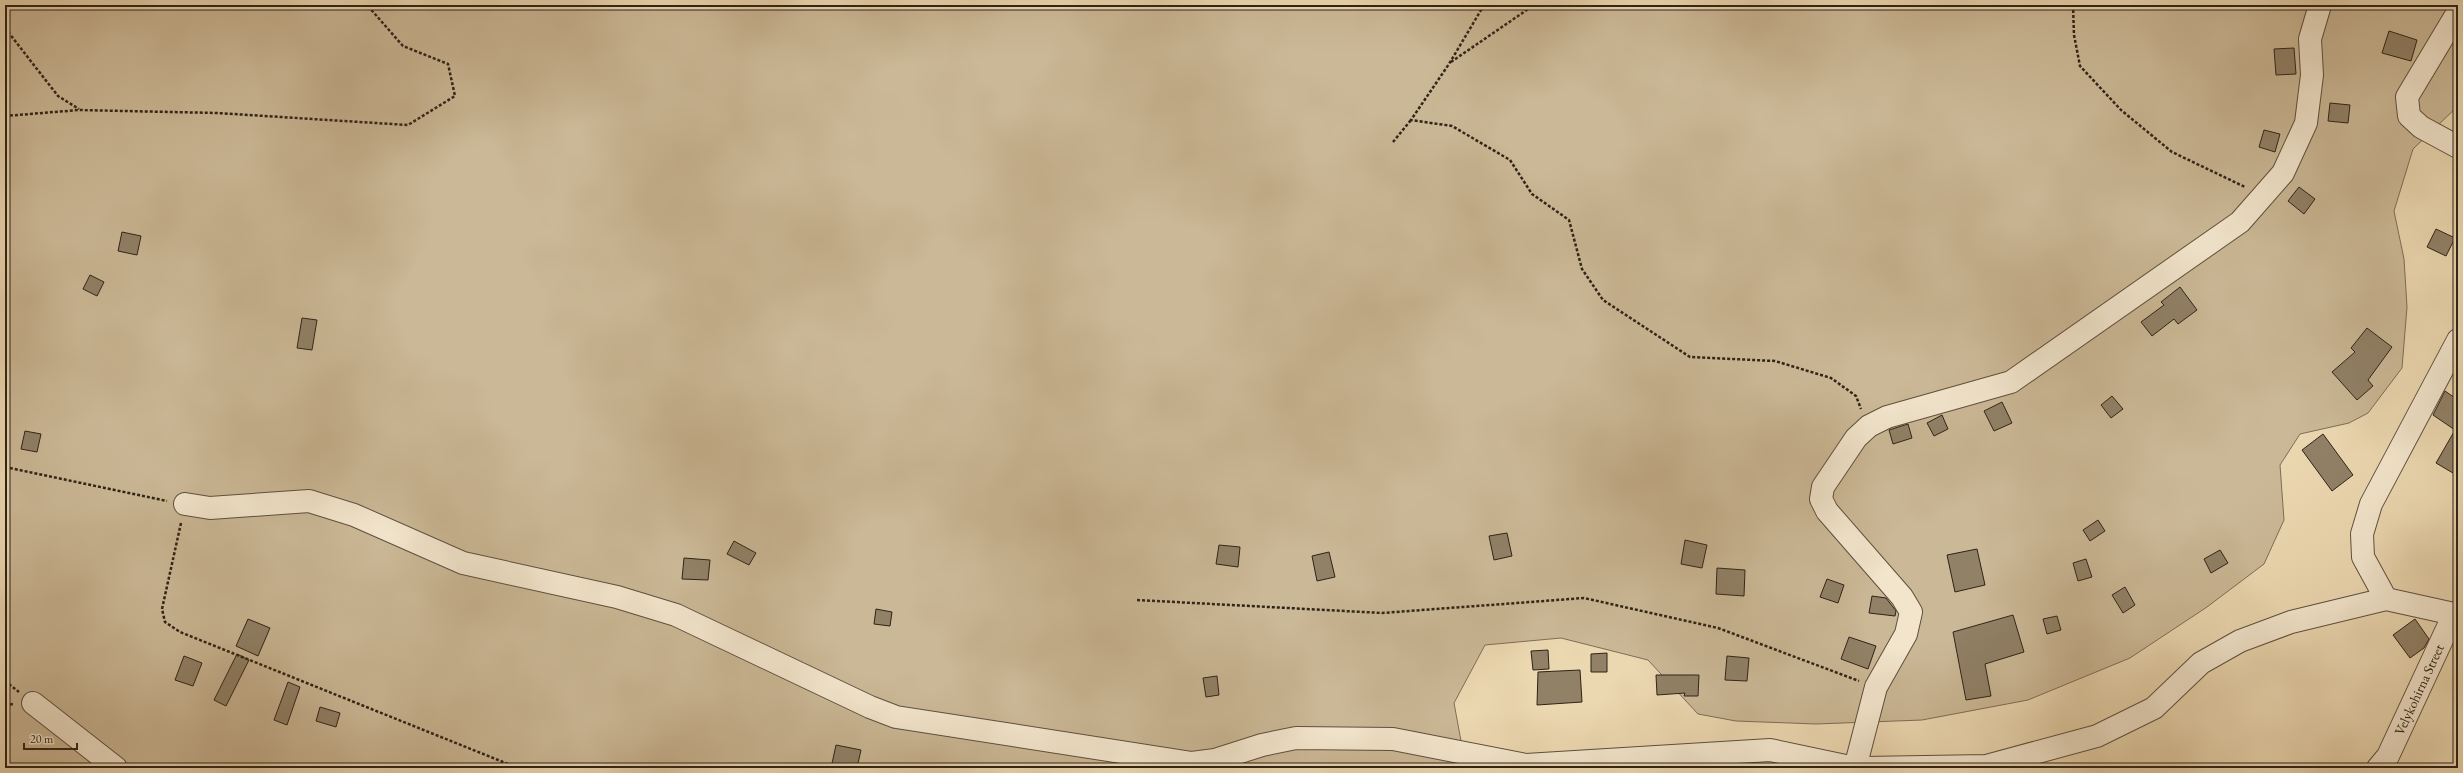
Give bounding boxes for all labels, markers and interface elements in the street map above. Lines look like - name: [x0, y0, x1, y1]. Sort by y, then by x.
- street label: Velykohirna Street: [2390, 641, 2448, 738]
- scale bar: [24, 725, 77, 751]
- text: 20 m: [30, 731, 54, 747]

